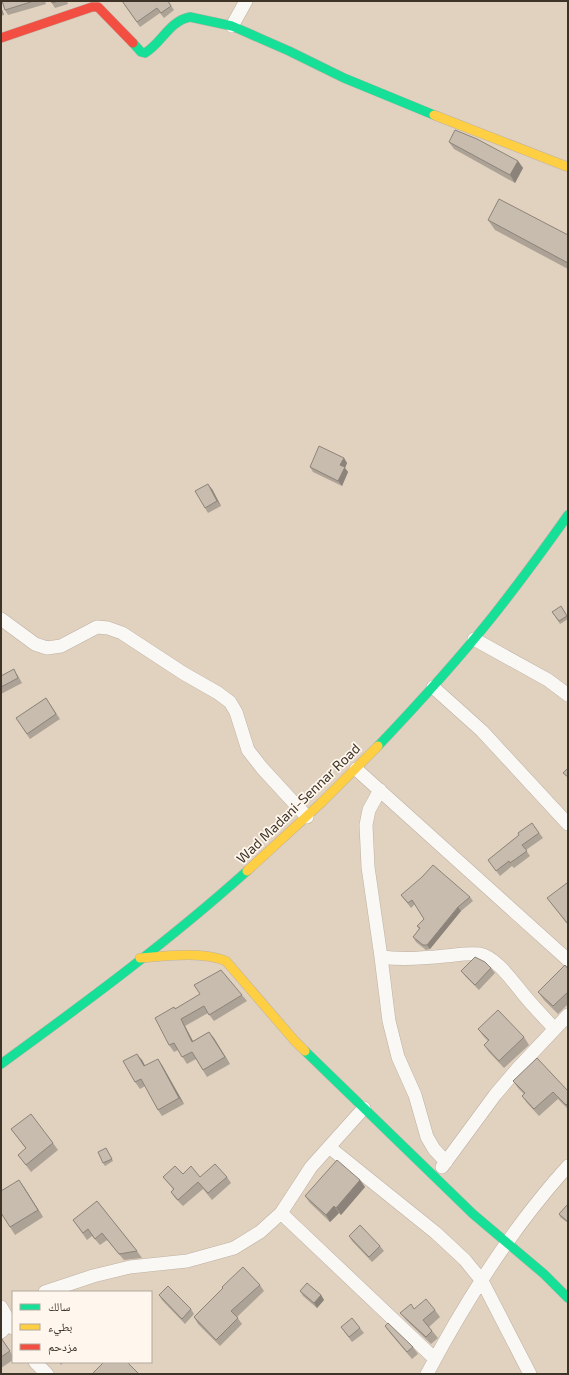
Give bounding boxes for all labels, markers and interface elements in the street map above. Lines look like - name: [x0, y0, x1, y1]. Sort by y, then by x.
- street label: Wad Madani-Sennar Road: [233, 739, 363, 867]
- legend: [12, 1291, 152, 1363]
- text: سالك: [48, 1299, 70, 1313]
- text: بطيء: [48, 1319, 72, 1337]
- text: مزدحم: [48, 1339, 77, 1355]

